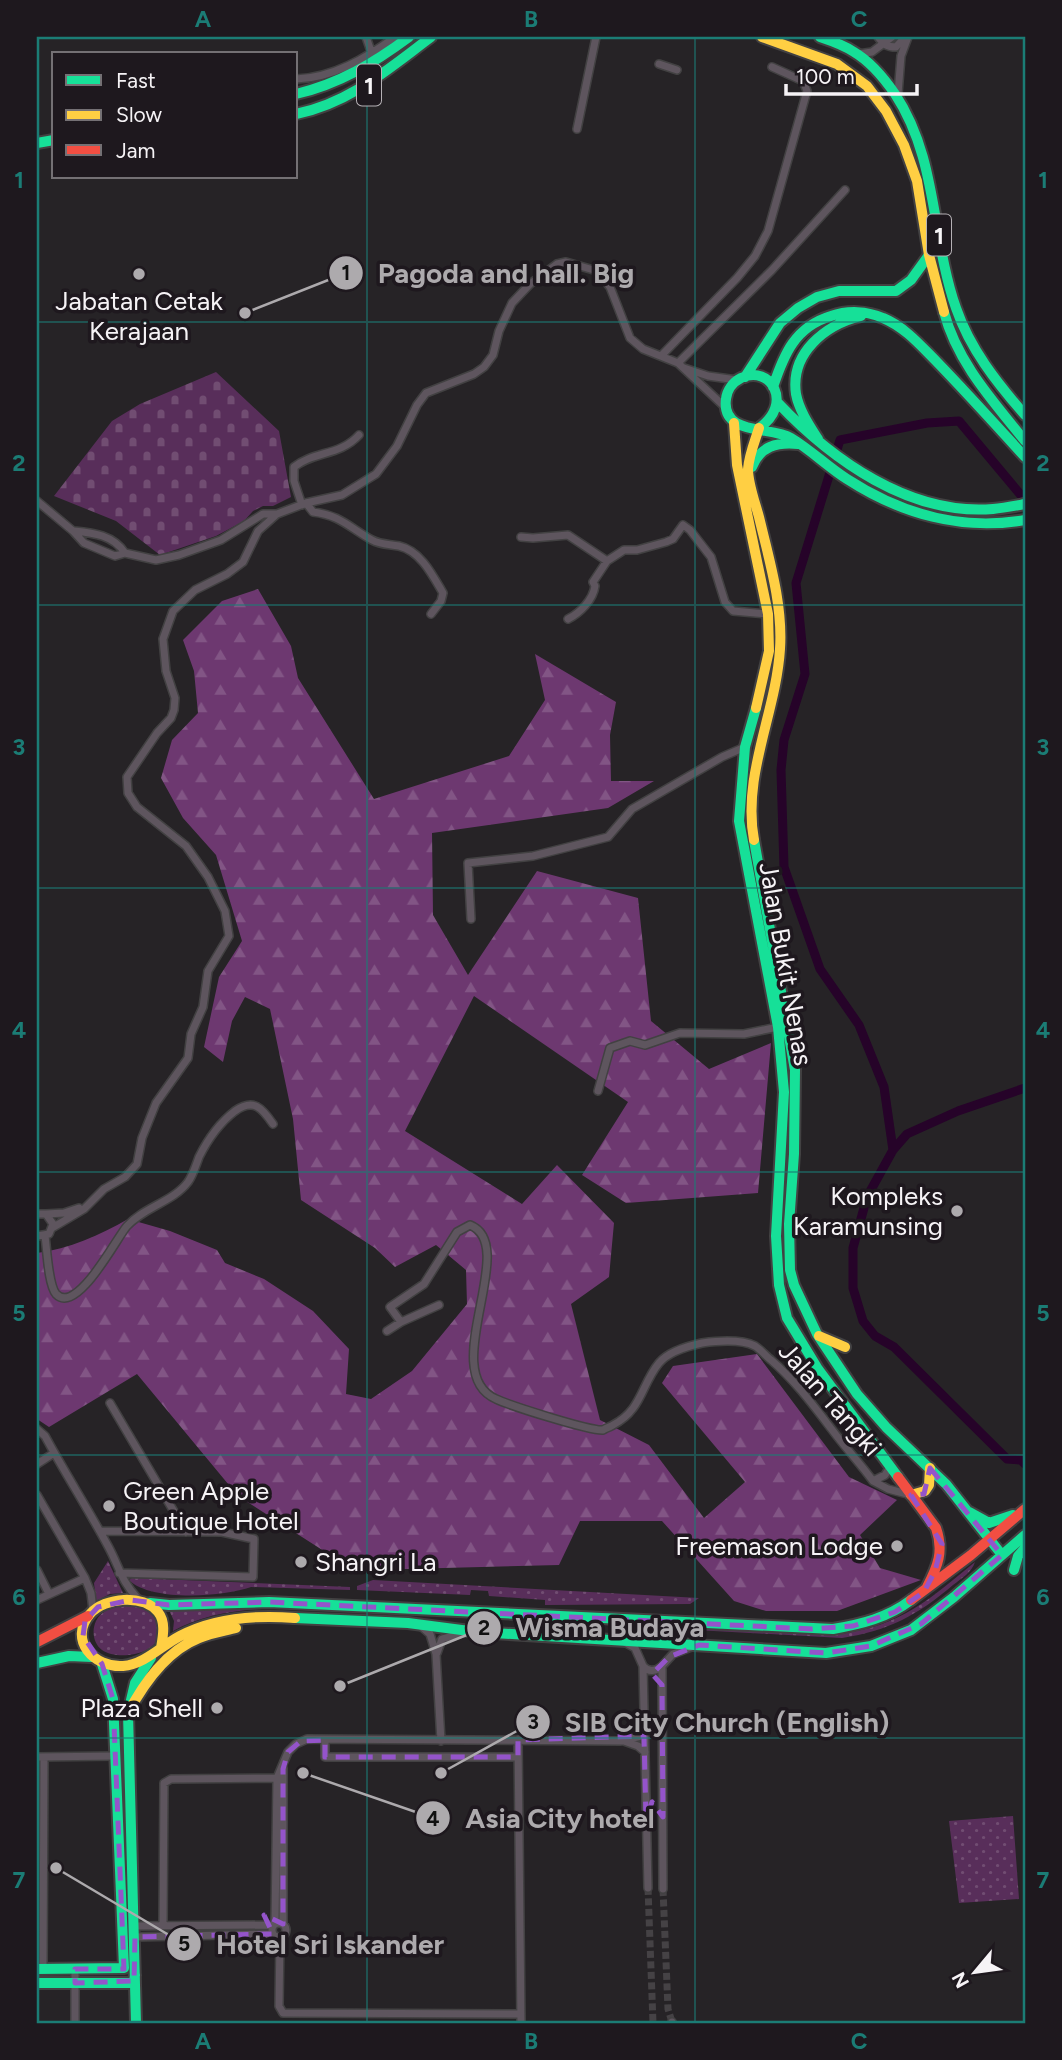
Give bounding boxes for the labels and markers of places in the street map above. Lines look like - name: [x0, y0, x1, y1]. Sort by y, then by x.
- callout: Pagoda and hall. Big: [328, 248, 648, 297]
- marker: Jabatan Cetak Kerajaan: [131, 266, 147, 282]
- place label: Jabatan Cetak Kerajaan: [55, 285, 223, 347]
- place label: Kompleks Karamunsing: [793, 1180, 943, 1242]
- marker: Kompleks Karamunsing: [949, 1203, 965, 1219]
- place label: Green Apple Boutique Hotel: [123, 1475, 299, 1537]
- marker: Green Apple Boutique Hotel: [101, 1498, 117, 1514]
- place label: Freemason Lodge: [675, 1530, 883, 1562]
- marker: Freemason Lodge: [889, 1538, 905, 1554]
- place label: Shangri La: [315, 1546, 437, 1578]
- marker: Shangri La: [293, 1554, 309, 1570]
- callout: Wisma Budaya: [467, 1603, 718, 1652]
- place label: Plaza Shell: [80, 1692, 203, 1724]
- callout: SIB City Church (English): [516, 1698, 904, 1747]
- marker: Plaza Shell: [209, 1700, 225, 1716]
- callout: Asia City hotel: [416, 1794, 668, 1843]
- callout: Hotel Sri Iskander: [167, 1919, 458, 1968]

